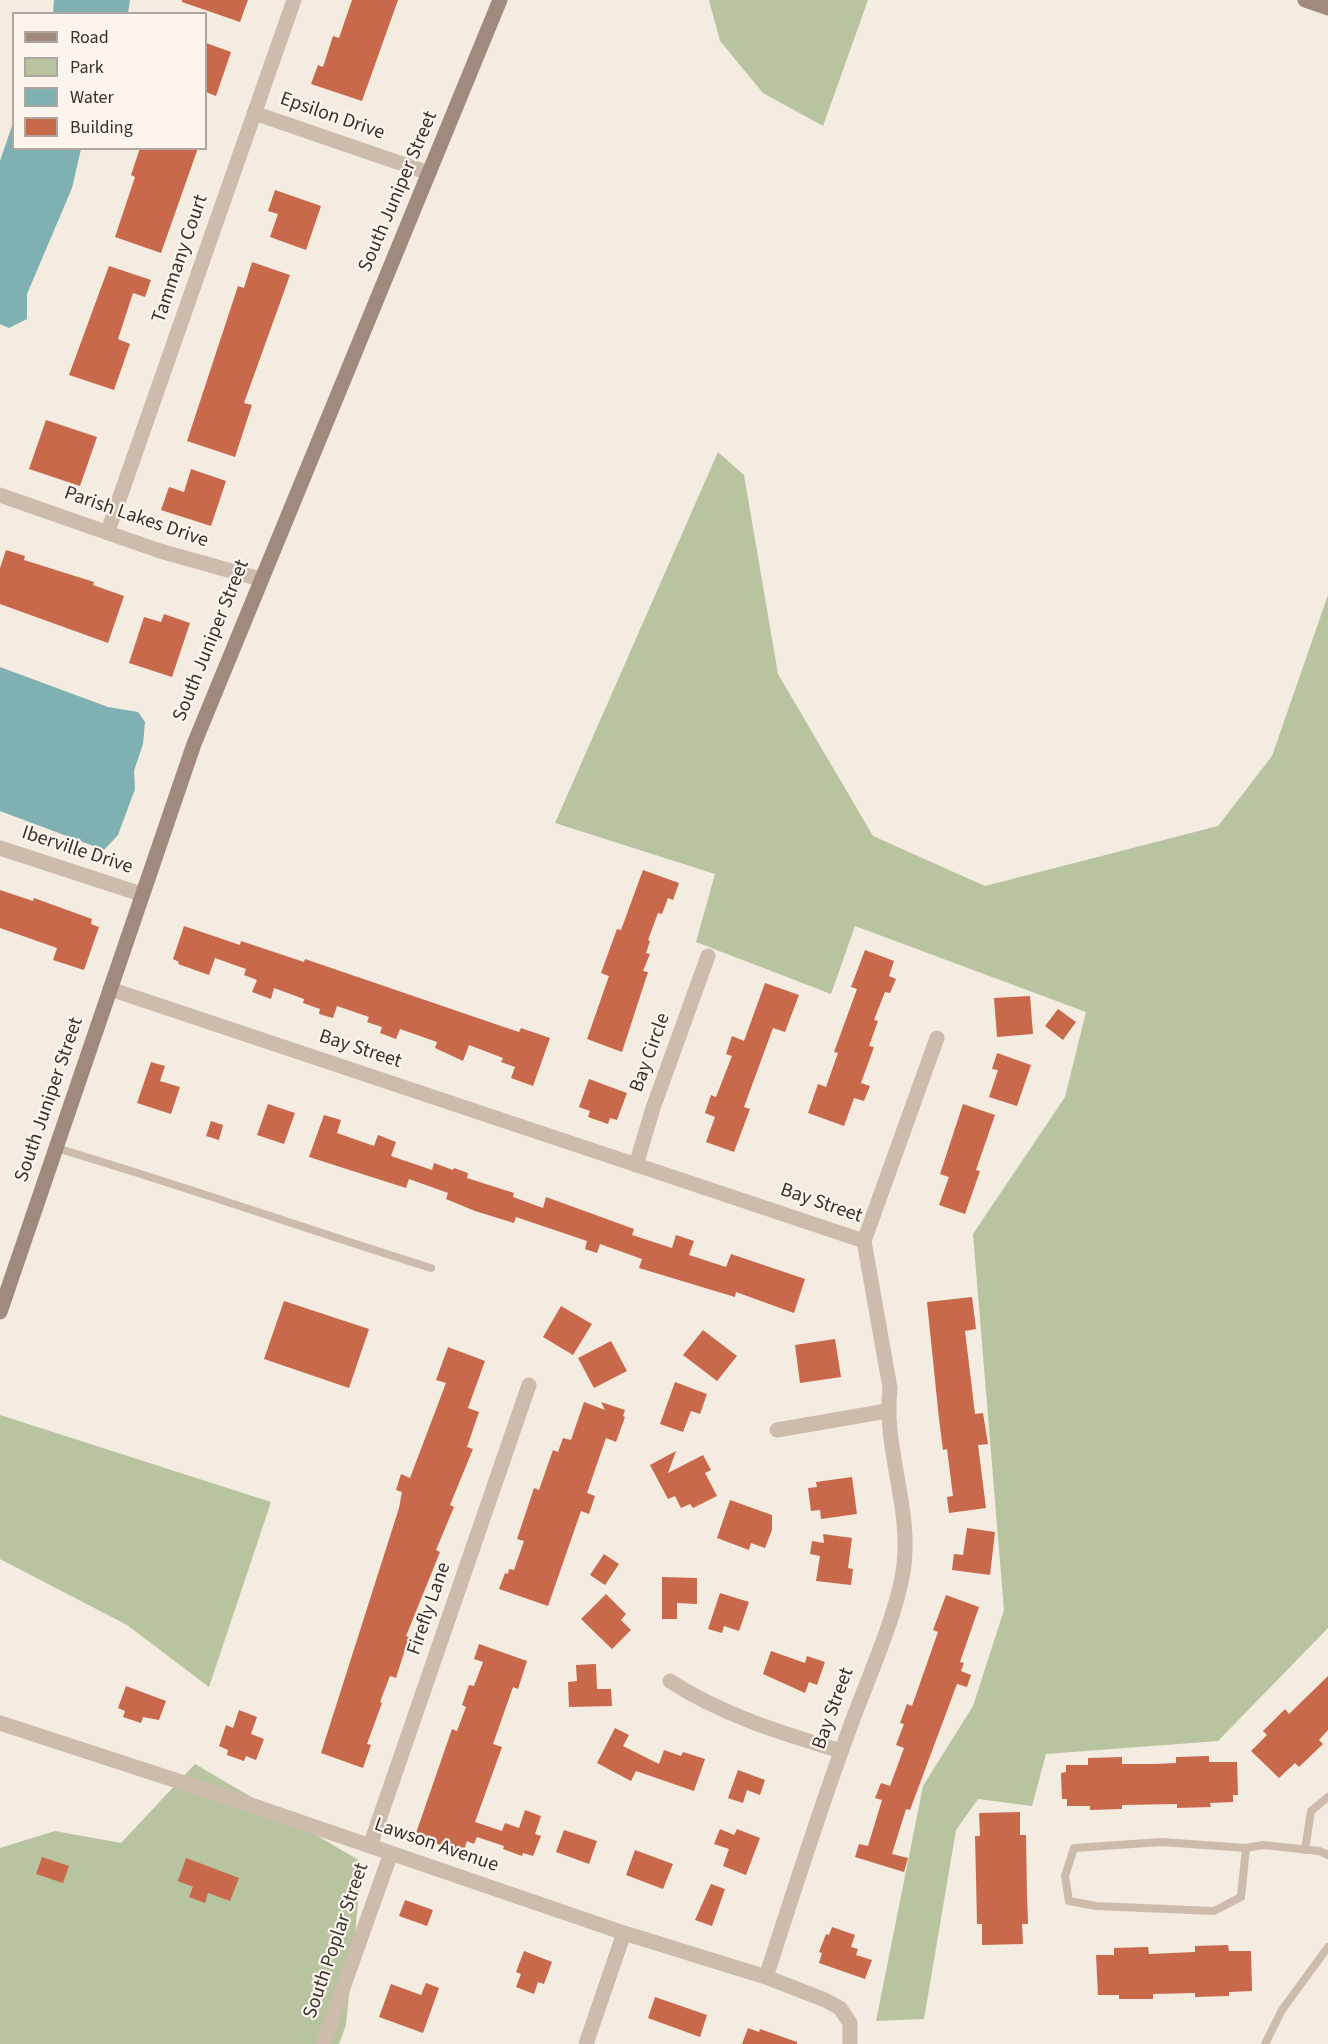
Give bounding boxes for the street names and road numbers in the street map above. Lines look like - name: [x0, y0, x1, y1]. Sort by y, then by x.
- street label: Epsilon Drive: [277, 88, 387, 146]
- street label: South Juniper Street: [354, 108, 444, 276]
- street label: Tammany Court: [148, 192, 214, 326]
- street label: Parish Lakes Drive: [61, 482, 211, 554]
- street label: South Juniper Street: [169, 557, 255, 725]
- street label: Iberville Drive: [18, 822, 136, 880]
- street label: Bay Circle: [626, 1010, 676, 1096]
- street label: South Juniper Street: [11, 1015, 89, 1185]
- street label: Bay Street: [316, 1025, 404, 1075]
- street label: Bay Street: [777, 1179, 865, 1229]
- street label: Firefly Lane: [403, 1560, 457, 1658]
- street label: Bay Street: [808, 1665, 860, 1753]
- street label: Lawson Avenue: [371, 1813, 501, 1879]
- street label: South Poplar Street: [299, 1860, 375, 2022]

